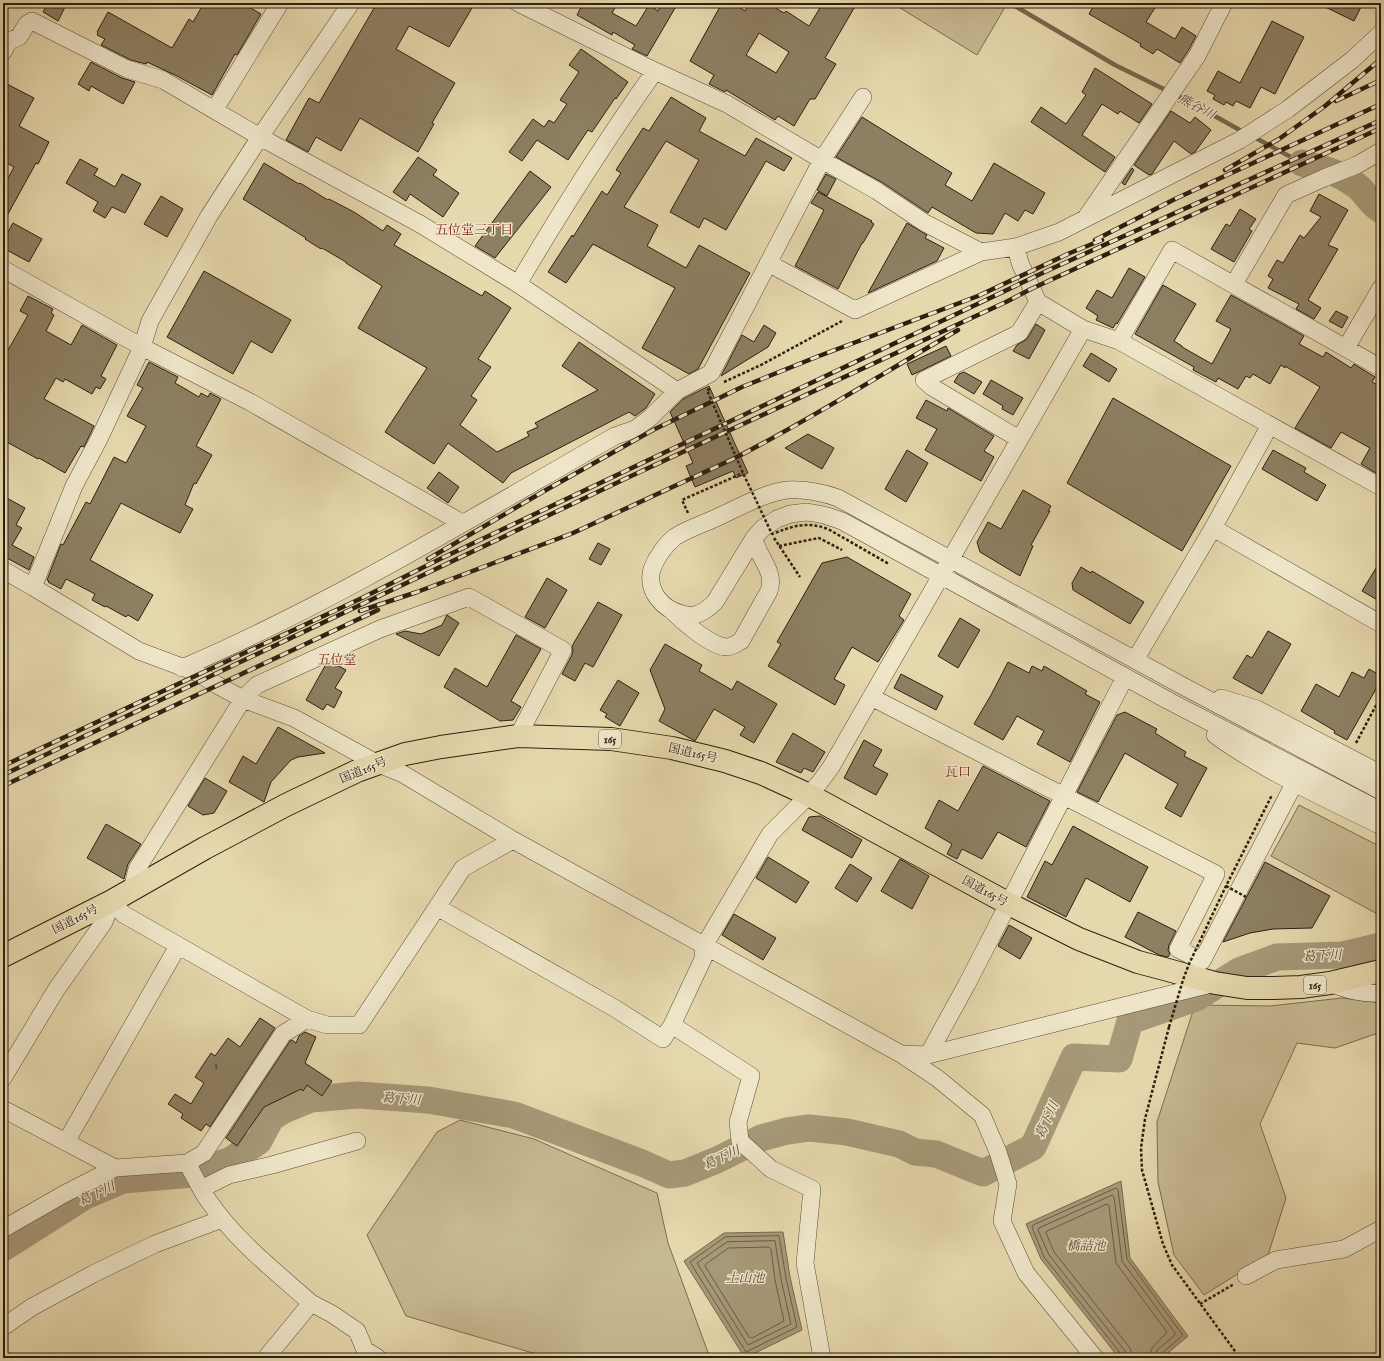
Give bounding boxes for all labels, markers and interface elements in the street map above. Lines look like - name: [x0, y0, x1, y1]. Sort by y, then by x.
- water label: 熊谷川: [1175, 91, 1219, 125]
- district label: 五位堂三丁目: [435, 222, 513, 239]
- district label: 五位堂: [317, 652, 357, 669]
- road number: 165: [599, 730, 621, 748]
- street label: 国道165号: [667, 741, 719, 766]
- street label: 国道165号: [337, 754, 389, 787]
- district label: 瓦口: [945, 764, 971, 781]
- street label: 国道165号: [959, 873, 1010, 910]
- street label: 国道165号: [50, 901, 101, 937]
- water label: 葛下川: [1302, 947, 1344, 966]
- road number: 165: [1304, 976, 1326, 994]
- house number: 1: [214, 1060, 218, 1073]
- water label: 葛下川: [381, 1090, 423, 1109]
- water label: 葛下川: [1032, 1098, 1064, 1142]
- water label: 葛下川: [700, 1142, 745, 1174]
- water label: 葛下川: [75, 1178, 120, 1210]
- water label: 橋詰池: [1066, 1238, 1107, 1255]
- water label: 土山池: [725, 1270, 766, 1287]

